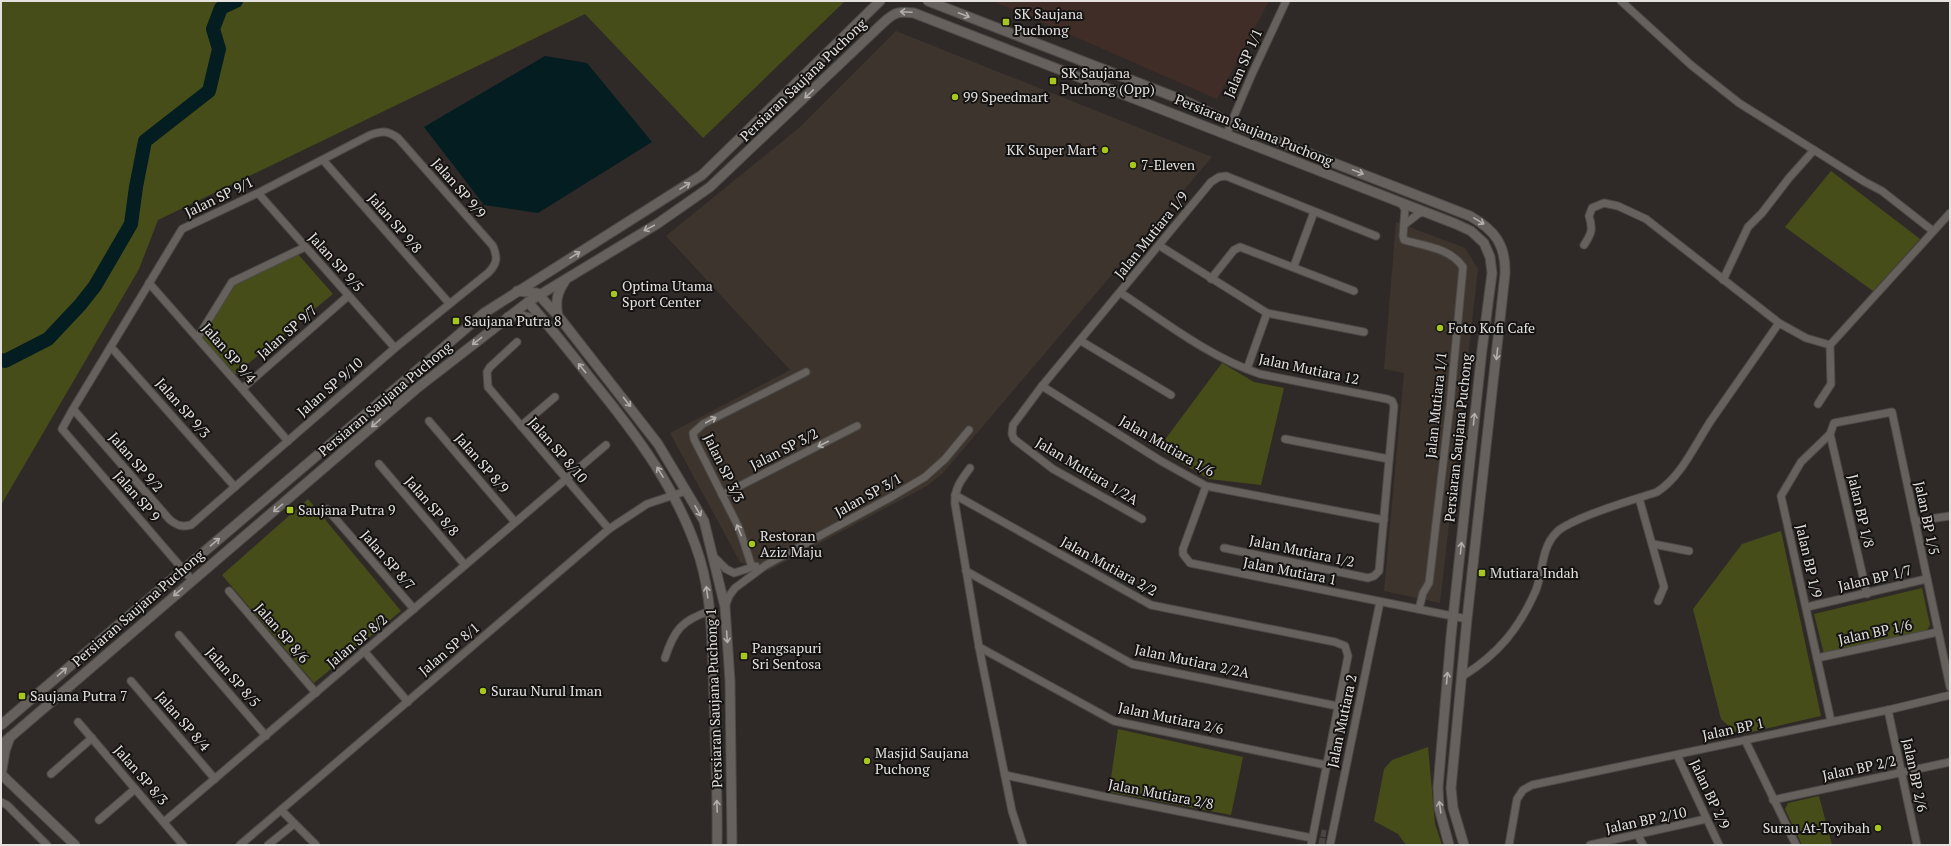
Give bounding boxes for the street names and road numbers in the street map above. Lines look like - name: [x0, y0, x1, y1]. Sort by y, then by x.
- street label: Persiaran Saujana Puchong: [735, 14, 870, 145]
- street label: Jalan SP 1/1: [1219, 25, 1266, 100]
- street label: Persiaran Saujana Puchong: [1172, 89, 1337, 170]
- street label: Jalan SP 9/9: [428, 154, 491, 222]
- street label: Jalan SP 9/1: [181, 172, 256, 221]
- street label: Jalan Mutiara 1/9: [1110, 187, 1192, 282]
- street label: Jalan SP 9/8: [364, 189, 427, 257]
- street label: Jalan SP 9/5: [305, 228, 368, 295]
- street label: Jalan SP 9/7: [253, 300, 321, 363]
- street label: Jalan SP 9/4: [198, 319, 261, 387]
- street label: Persiaran Saujana Puchong: [314, 337, 456, 460]
- street label: Jalan Mutiara 12: [1257, 349, 1361, 388]
- street label: Jalan Mutiara 1/1: [1420, 351, 1451, 459]
- street label: Persiaran Saujana Puchong: [1439, 352, 1476, 523]
- street label: Jalan SP 9/10: [293, 353, 367, 420]
- street label: Jalan SP 9/3: [152, 374, 215, 442]
- street label: Jalan Mutiara 1/6: [1116, 411, 1219, 481]
- street label: Jalan SP 8/10: [525, 413, 592, 487]
- street label: Jalan SP 3/2: [747, 423, 821, 474]
- street label: Jalan SP 9/2: [105, 429, 167, 495]
- street label: Jalan SP 8/9: [451, 429, 514, 497]
- street label: Jalan SP 3/3: [700, 430, 749, 505]
- street label: Jalan Mutiara 1/2A: [1032, 432, 1143, 509]
- street label: Jalan SP 9: [110, 467, 164, 525]
- street label: Jalan SP 3/1: [831, 468, 905, 521]
- street label: Jalan SP 8/8: [401, 472, 464, 540]
- street label: Jalan BP 1/8: [1844, 472, 1879, 550]
- street label: Jalan BP 1/5: [1910, 479, 1945, 557]
- street label: Jalan BP 1/9: [1792, 522, 1827, 600]
- street label: Jalan SP 8/7: [357, 526, 420, 594]
- street label: Jalan Mutiara 2/2: [1058, 531, 1161, 600]
- street label: Jalan Mutiara 1/2: [1248, 532, 1356, 570]
- street label: Persiaran Saujana Puchong: [68, 545, 208, 670]
- street label: Jalan Mutiara 1: [1242, 554, 1338, 588]
- street label: Jalan BP 1/7: [1836, 560, 1914, 595]
- street label: Jalan SP 8/6: [251, 599, 314, 667]
- street label: Persiaran Saujana Puchong 1: [701, 608, 726, 788]
- street label: Jalan SP 8/2: [322, 610, 391, 672]
- street label: Jalan BP 1/6: [1836, 614, 1914, 649]
- street label: Jalan SP 8/1: [414, 618, 483, 680]
- street label: Jalan Mutiara 2/2A: [1133, 639, 1252, 682]
- street label: Jalan SP 8/5: [202, 643, 265, 711]
- street label: Jalan Mutiara 2: [1322, 673, 1361, 769]
- street label: Jalan SP 8/4: [152, 687, 215, 755]
- street label: Jalan Mutiara 2/6: [1117, 697, 1226, 738]
- street label: Jalan BP 1: [1700, 713, 1766, 744]
- street label: Jalan BP 2/6: [1898, 736, 1933, 814]
- street label: Jalan SP 8/3: [110, 741, 173, 809]
- street label: Jalan BP 2/2: [1820, 750, 1898, 785]
- street label: Jalan BP 2/9: [1686, 756, 1735, 832]
- street label: Jalan Mutiara 2/8: [1107, 774, 1215, 813]
- street label: Jalan BP 2/10: [1604, 802, 1688, 837]

